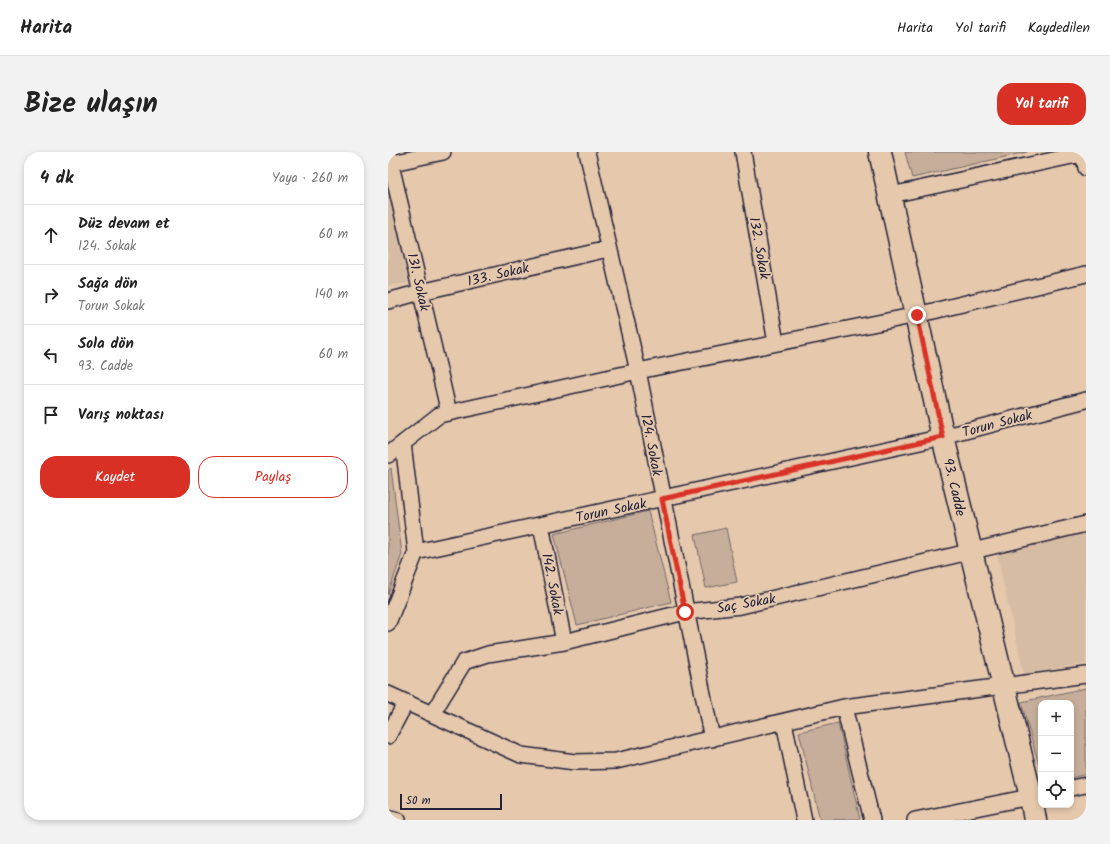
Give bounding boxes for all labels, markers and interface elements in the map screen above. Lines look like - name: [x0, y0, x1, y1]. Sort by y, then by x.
- text: Harita: [20, 13, 72, 43]
- text: Harita: [897, 17, 933, 39]
- text: Yol tarifi: [955, 17, 1006, 39]
- text: Kaydedilen: [1028, 17, 1090, 39]
- text: Bize ulaşın: [24, 82, 158, 127]
- button: Yol tarifi: [997, 83, 1086, 125]
- text: 4 dk: [40, 165, 73, 192]
- text: Yaya · 260 m: [272, 168, 348, 189]
- text: Düz devam et: [78, 212, 170, 236]
- street label: 132. Sokak: [743, 215, 775, 281]
- icon: ahead: [40, 224, 62, 246]
- text: 60 m: [319, 224, 348, 245]
- text: 124. Sokak: [78, 236, 136, 257]
- street label: 131. Sokak: [401, 251, 435, 314]
- street label: 133. Sokak: [465, 257, 532, 293]
- text: Sağa dön: [78, 272, 138, 296]
- icon: right: [40, 284, 62, 306]
- text: 140 m: [315, 284, 348, 305]
- text: Torun Sokak: [78, 296, 145, 317]
- route end: [908, 306, 926, 324]
- text: Sola dön: [78, 332, 134, 356]
- icon: left: [40, 344, 62, 366]
- text: 60 m: [319, 344, 348, 365]
- text: 93. Cadde: [78, 356, 133, 377]
- text: Varış noktası: [78, 403, 164, 427]
- icon: arrive: [40, 404, 62, 426]
- street label: Torun Sokak: [960, 404, 1035, 444]
- street label: 124. Sokak: [634, 412, 668, 478]
- button: Kaydet: [40, 456, 190, 498]
- button: Paylaş: [198, 456, 348, 498]
- street label: 93. Cadde: [937, 456, 972, 519]
- street label: Torun Sokak: [574, 493, 649, 529]
- street label: 142. Sokak: [535, 551, 569, 617]
- street label: Saç Sokak: [715, 588, 778, 620]
- route start: [676, 603, 694, 621]
- map controls: [1038, 700, 1074, 808]
- button: +: [1038, 700, 1074, 736]
- button: −: [1038, 736, 1074, 772]
- button: locate: [1038, 772, 1074, 808]
- scale bar: [400, 792, 502, 811]
- text: 50 m: [406, 792, 431, 810]

